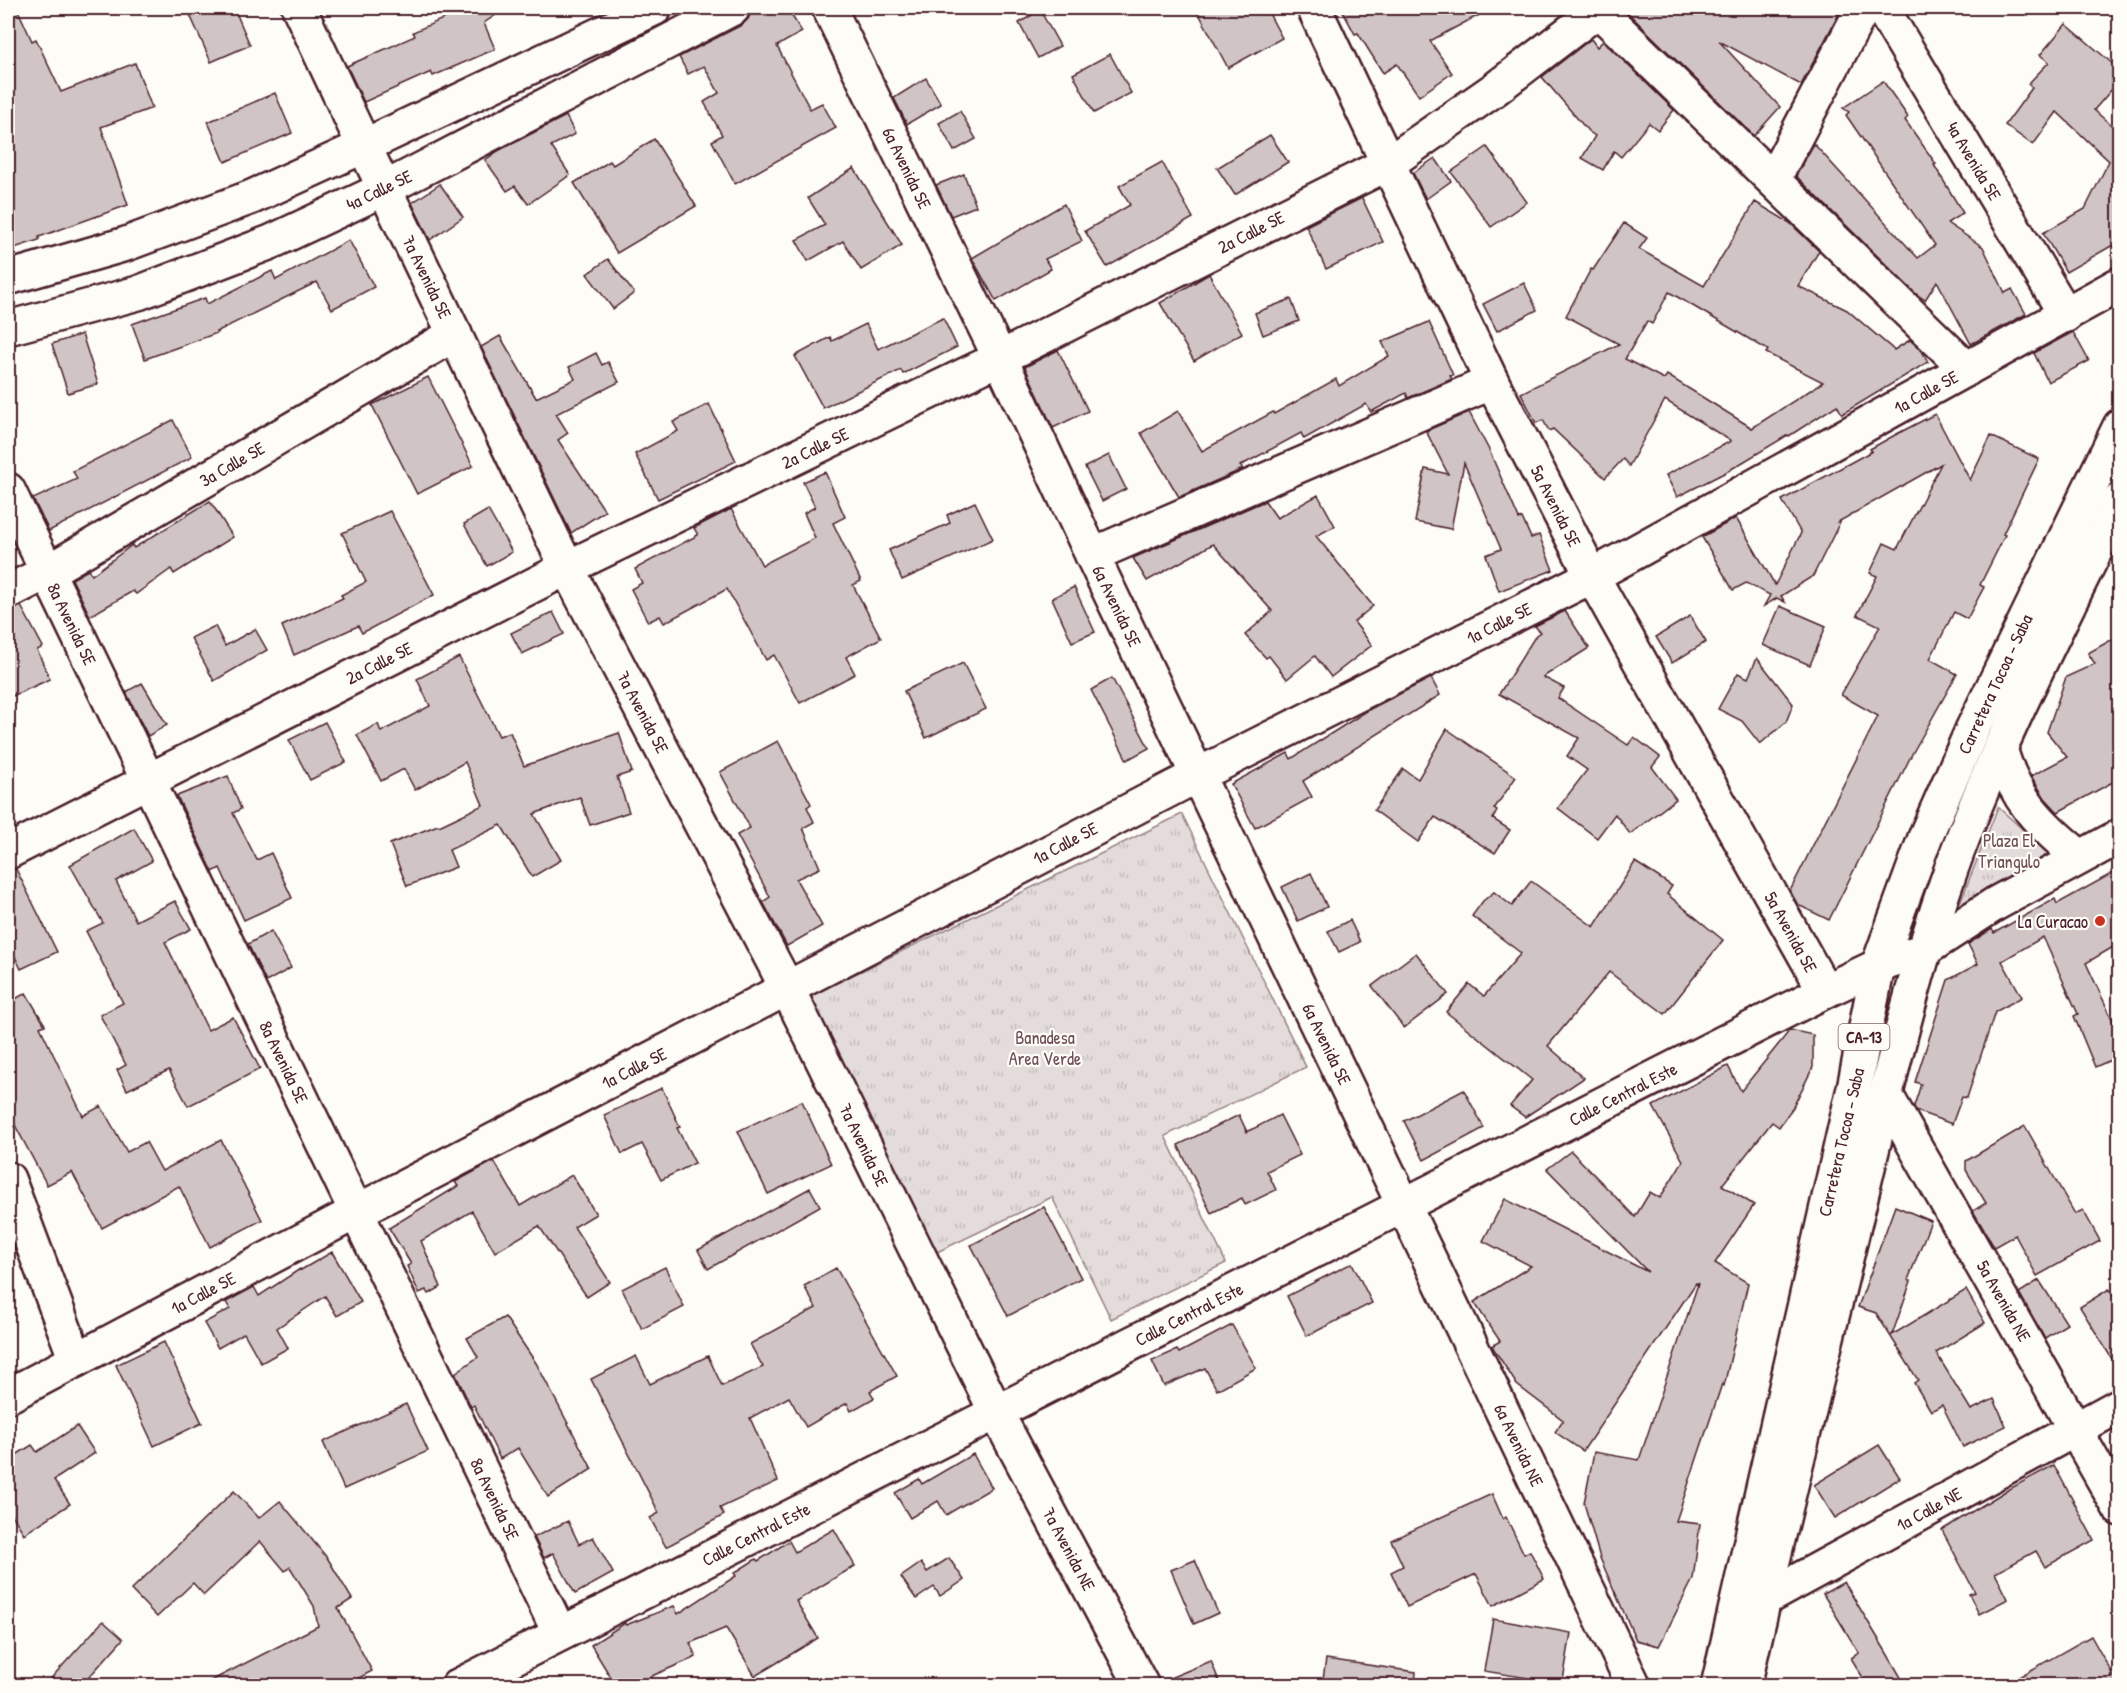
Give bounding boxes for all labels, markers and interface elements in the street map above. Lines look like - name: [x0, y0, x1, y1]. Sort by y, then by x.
- street label: 4a Avenida SE: [1941, 117, 2007, 205]
- street label: 6a Avenida SE: [876, 123, 938, 213]
- street label: 4a Calle SE: [342, 163, 416, 217]
- street label: 2a Calle SE: [1213, 205, 1289, 259]
- street label: 7a Avenida SE: [396, 231, 458, 323]
- street label: 1a Calle SE: [1889, 364, 1963, 420]
- street label: 2a Calle SE: [777, 421, 853, 475]
- street label: 3a Calle SE: [195, 435, 269, 493]
- street label: 5a Avenida SE: [1525, 461, 1587, 551]
- street label: 6a Avenida SE: [1086, 561, 1148, 651]
- street label: 8a Avenida SE: [41, 579, 103, 669]
- street label: 1a Calle SE: [1462, 596, 1536, 650]
- street label: Carretera Tocoa - Saba: [1952, 610, 2038, 758]
- street label: 2a Calle SE: [341, 636, 417, 690]
- street label: 7a Avenida SE: [611, 666, 675, 758]
- street label: 1a Calle SE: [1028, 816, 1102, 870]
- park label: Plaza El Triangulo: [1978, 828, 2040, 874]
- street label: 5a Avenida SE: [1759, 887, 1823, 977]
- place label: La Curacao: [2018, 909, 2088, 934]
- marker: La Curacao: [2093, 914, 2107, 928]
- street label: 6a Avenida SE: [1296, 999, 1358, 1089]
- street label: 8a Avenida SE: [253, 1017, 315, 1107]
- road number: CA-13: [1838, 1024, 1890, 1050]
- park label: Banadesa Area Verde: [1009, 1025, 1081, 1071]
- street label: 1a Calle SE: [597, 1041, 671, 1095]
- street label: Calle Central Este: [1565, 1056, 1681, 1132]
- street label: Carretera Tocoa - Saba: [1812, 1065, 1870, 1219]
- street label: 7a Avenida SE: [833, 1099, 895, 1191]
- street label: 5a Avenida NE: [1971, 1256, 2037, 1346]
- street label: 1a Calle SE: [166, 1266, 240, 1320]
- street label: Calle Central Este: [1131, 1276, 1247, 1352]
- street label: 6a Avenida NE: [1488, 1399, 1550, 1491]
- street label: 8a Avenida SE: [464, 1454, 526, 1544]
- street label: 1a Calle NE: [1892, 1481, 1966, 1537]
- street label: Calle Central Este: [698, 1496, 814, 1572]
- street label: 7a Avenida NE: [1037, 1503, 1101, 1595]

